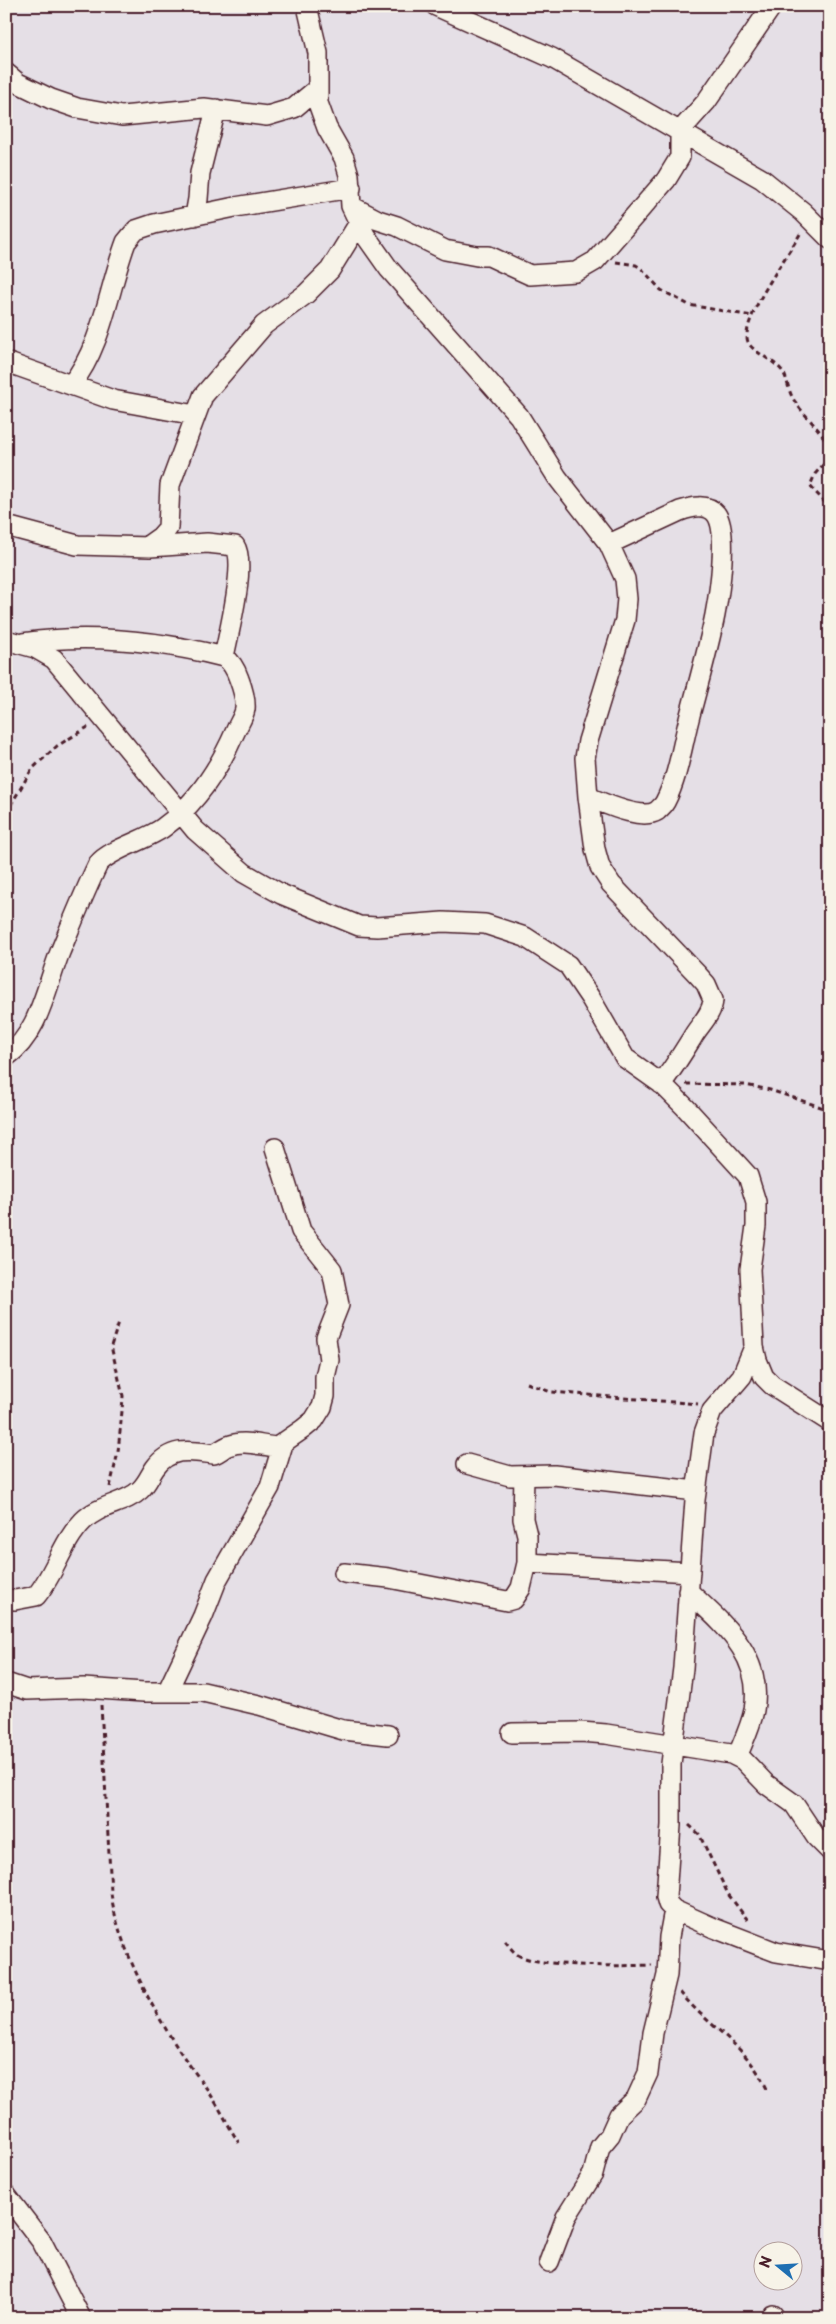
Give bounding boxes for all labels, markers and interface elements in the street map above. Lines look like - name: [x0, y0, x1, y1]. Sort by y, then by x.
- north arrow: [754, 2242, 804, 2292]
- text: N: [753, 2253, 777, 2270]

